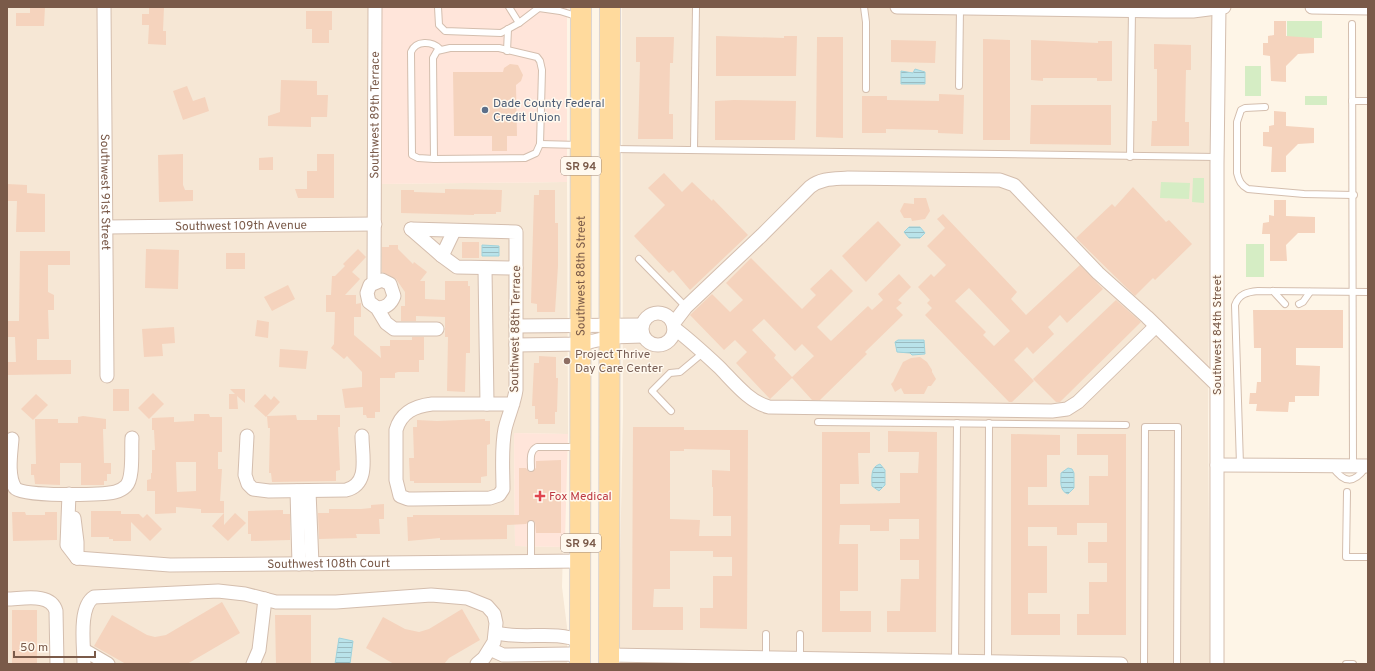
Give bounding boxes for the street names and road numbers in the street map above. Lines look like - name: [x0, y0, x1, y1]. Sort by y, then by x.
- street label: Southwest 89th Terrace: [367, 51, 384, 179]
- street label: Southwest 91st Street: [96, 134, 113, 250]
- road number: SR 94: [561, 157, 601, 175]
- street label: Southwest 88th Street: [573, 216, 590, 336]
- street label: Southwest 109th Avenue: [175, 218, 307, 235]
- street label: Southwest 88th Terrace: [507, 265, 525, 393]
- street label: Southwest 84th Street: [1210, 275, 1226, 395]
- road number: SR 94: [561, 534, 601, 552]
- street label: Southwest 108th Court: [267, 556, 390, 573]

